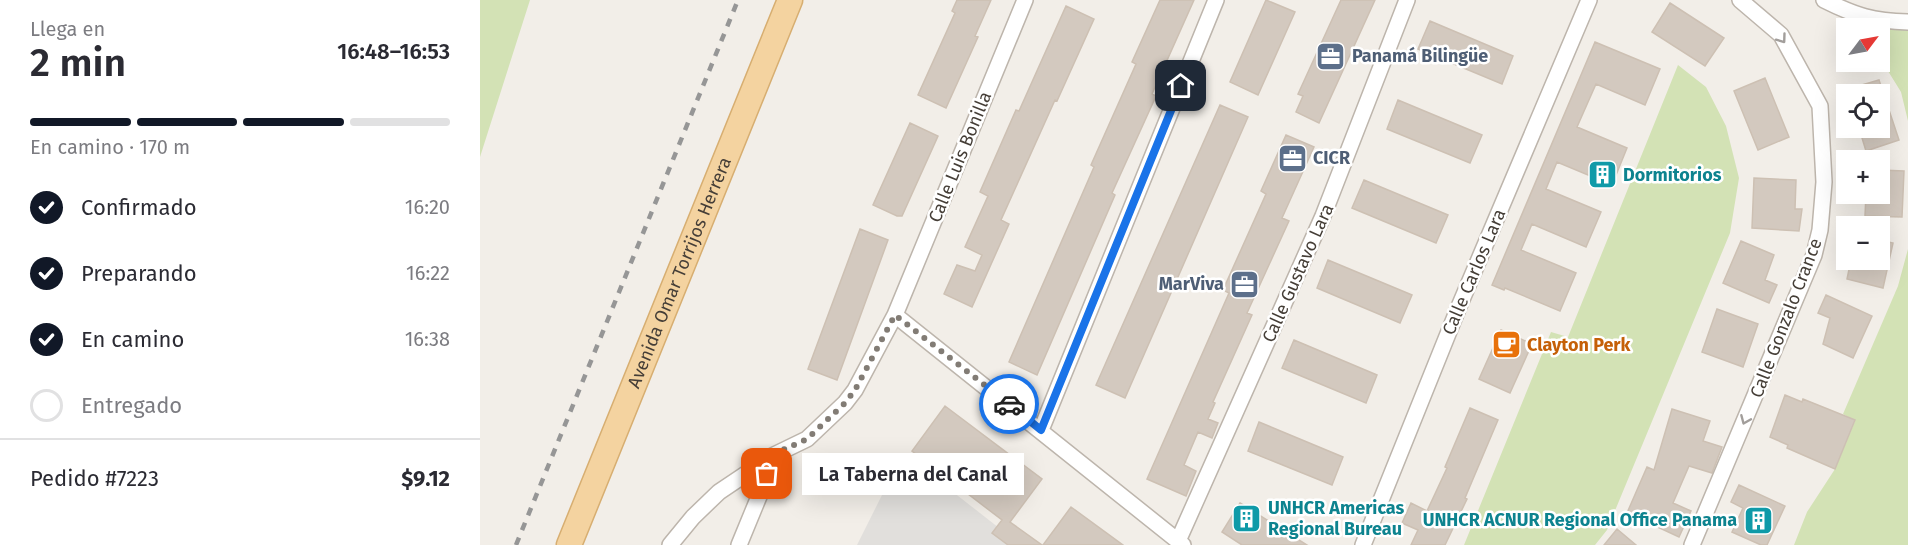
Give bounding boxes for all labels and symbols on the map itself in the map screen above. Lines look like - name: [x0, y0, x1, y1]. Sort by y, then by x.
- north arrow: [1836, 18, 1890, 72]
- one-way arrow: [1775, 33, 1786, 44]
- office icon: Panamá Bilingüe: [1315, 40, 1347, 72]
- place label: Panamá Bilingüe: [1352, 45, 1488, 67]
- pin: [1155, 60, 1206, 111]
- street label: Calle Luis Bonilla: [924, 88, 996, 226]
- office icon: CICR: [1276, 142, 1308, 174]
- place label: CICR: [1313, 147, 1351, 169]
- street label: Avenida Omar Torrijos Herrera: [623, 154, 736, 391]
- building icon: Dormitorios: [1586, 159, 1618, 191]
- place label: Dormitorios: [1623, 164, 1722, 186]
- street label: Calle Gustavo Lara: [1258, 200, 1338, 346]
- street label: Calle Carlos Lara: [1438, 206, 1510, 338]
- street label: Calle Gonzalo Crance: [1745, 235, 1827, 401]
- office icon: MarViva: [1229, 268, 1261, 300]
- place label: MarViva: [1159, 273, 1224, 295]
- cafe icon: Clayton Perk: [1490, 329, 1522, 361]
- place label: Clayton Perk: [1527, 334, 1632, 356]
- courier: [979, 374, 1039, 434]
- one-way arrow: [1740, 413, 1752, 424]
- pin: [741, 448, 792, 499]
- callout: La Taberna del Canal: [803, 453, 1025, 495]
- place label: UNHCR Americas Regional Bureau: [1268, 497, 1405, 540]
- building icon: UNHCR Americas Regional Bureau: [1231, 502, 1263, 534]
- building icon: UNHCR ACNUR Regional Office Panama: [1742, 504, 1774, 536]
- place label: UNHCR ACNUR Regional Office Panama: [1423, 509, 1737, 531]

